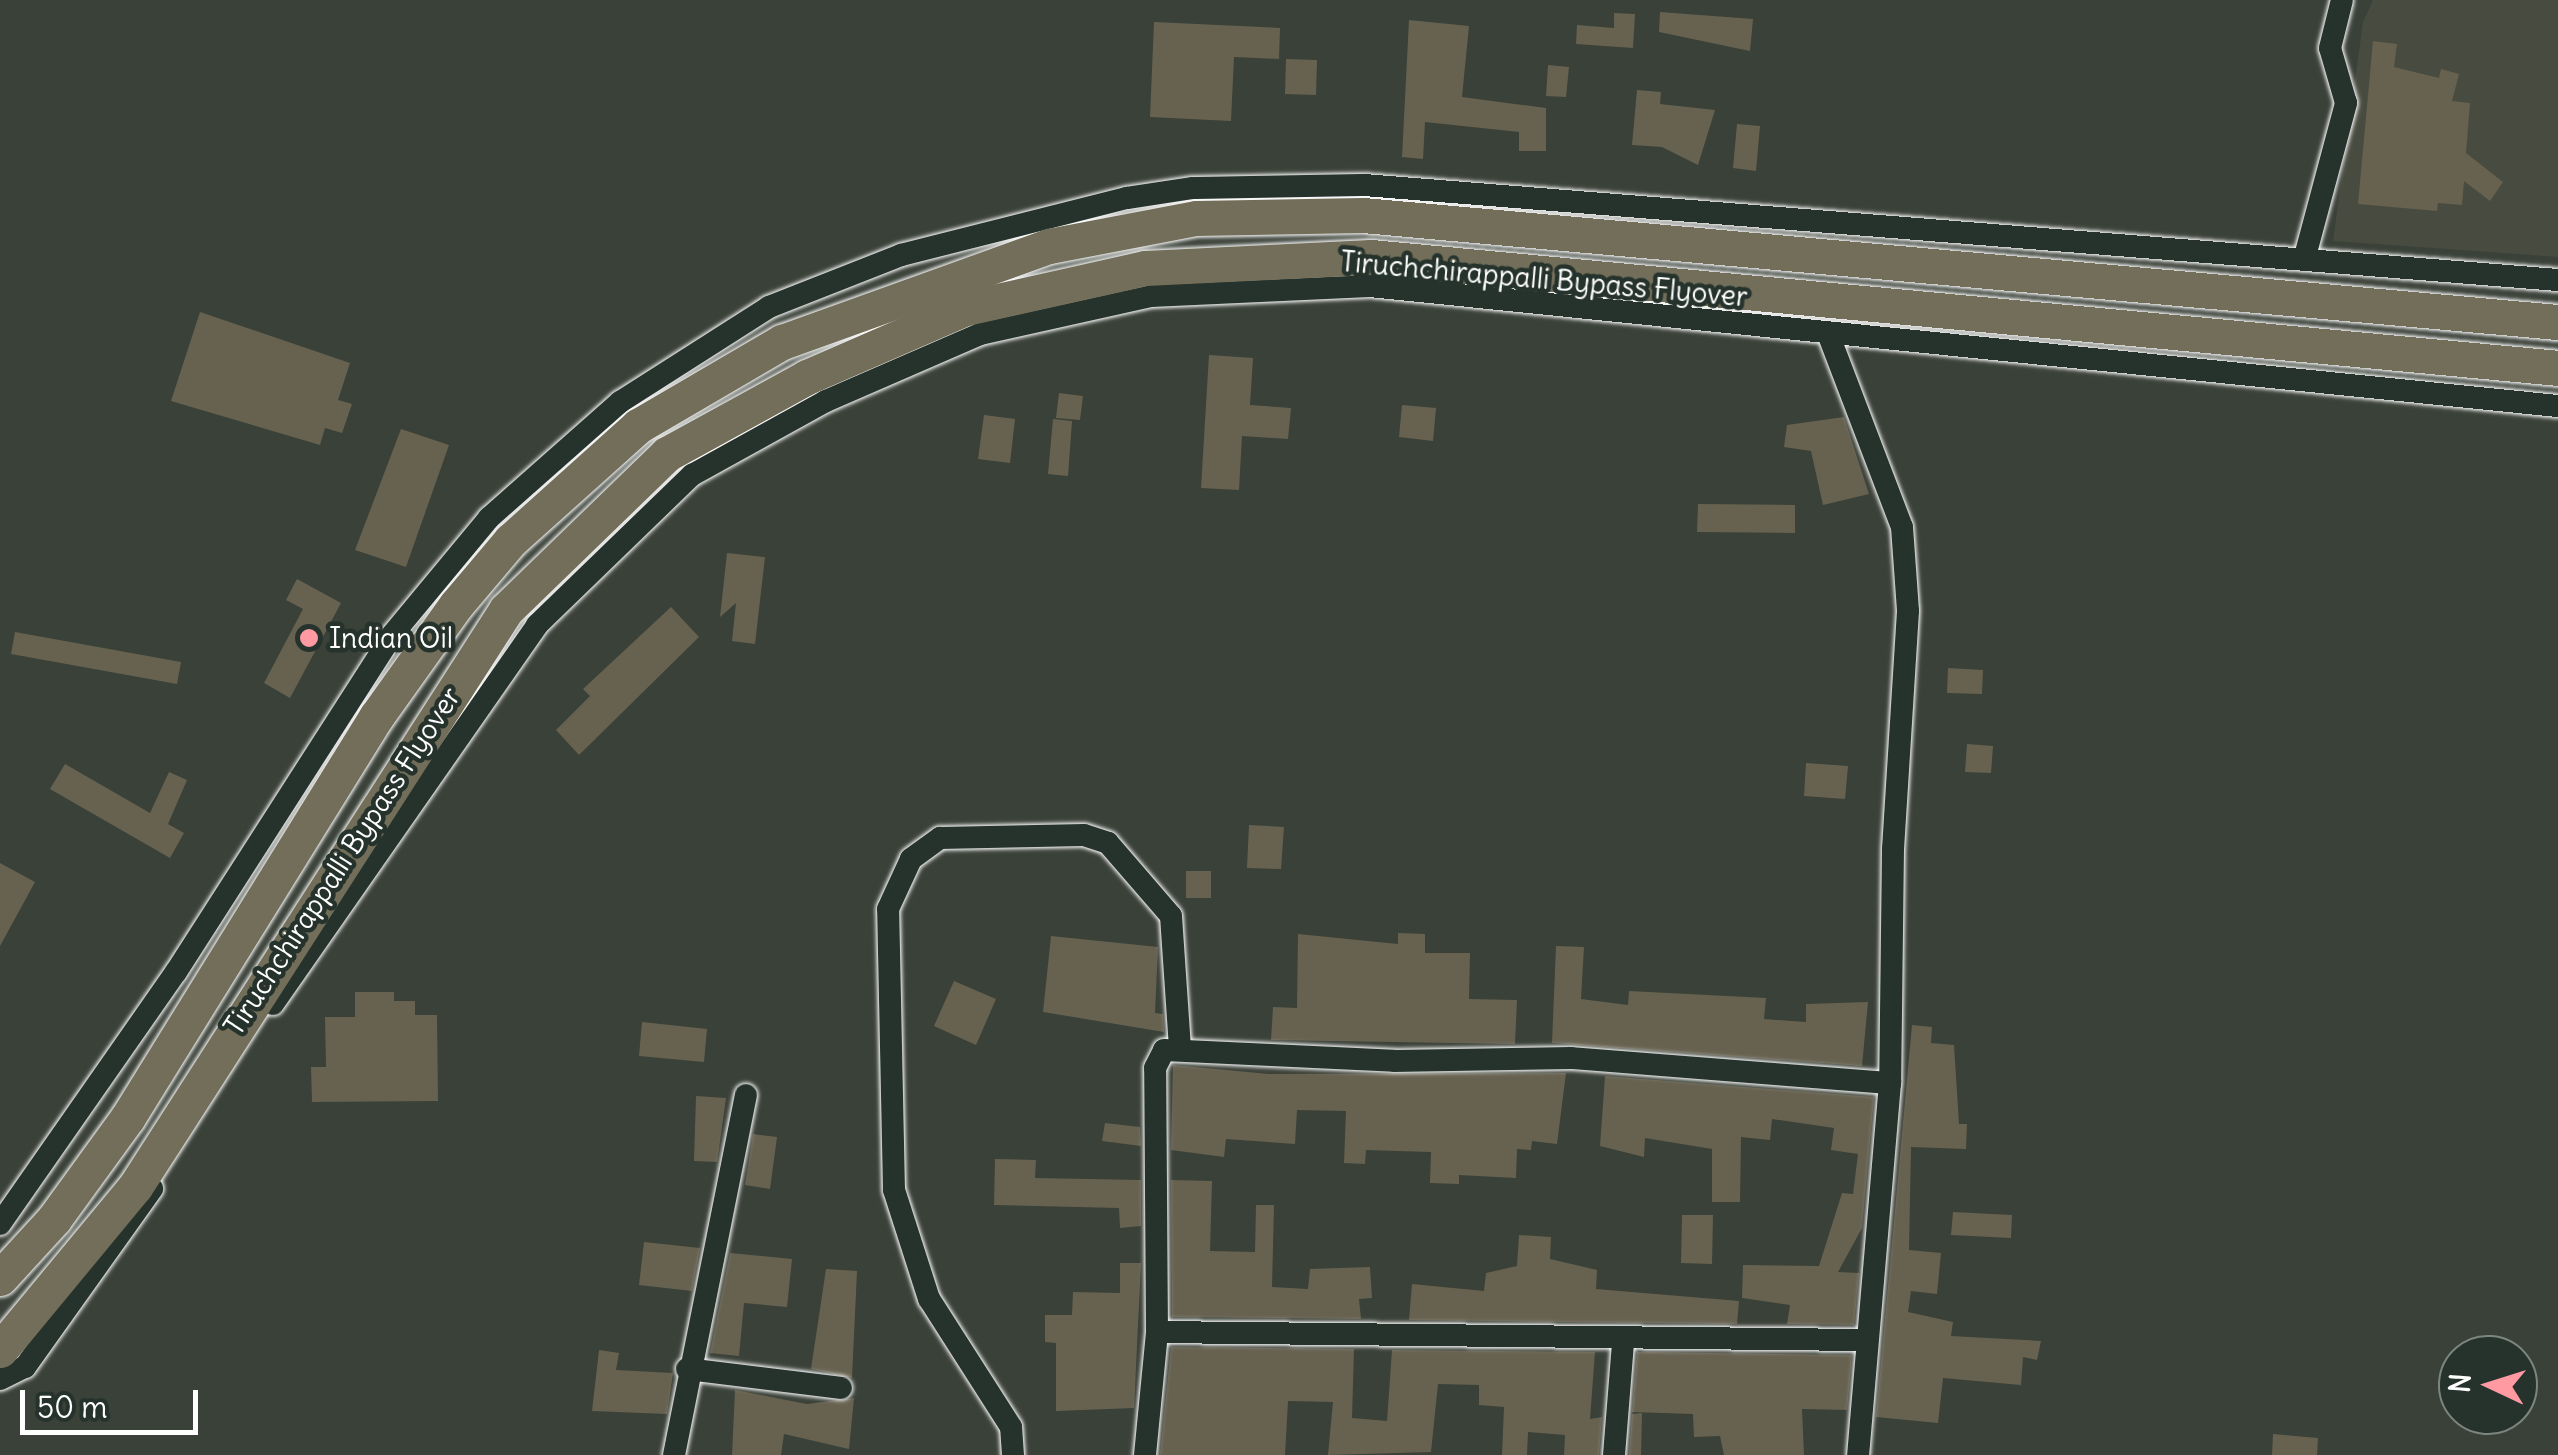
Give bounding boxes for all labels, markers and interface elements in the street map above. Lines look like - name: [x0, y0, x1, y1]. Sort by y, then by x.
- street label: Tiruchchirappalli Bypass Flyover: [1339, 244, 1749, 314]
- place label: Indian Oil: [329, 621, 453, 655]
- marker: Indian Oil: [298, 627, 320, 649]
- street label: Tiruchchirappalli Bypass Flyover: [217, 681, 467, 1041]
- north arrow: [2438, 1335, 2538, 1435]
- scale bar: [25, 1370, 202, 1432]
- text: N: [2441, 1372, 2479, 1394]
- text: 50 m: [37, 1388, 107, 1426]

